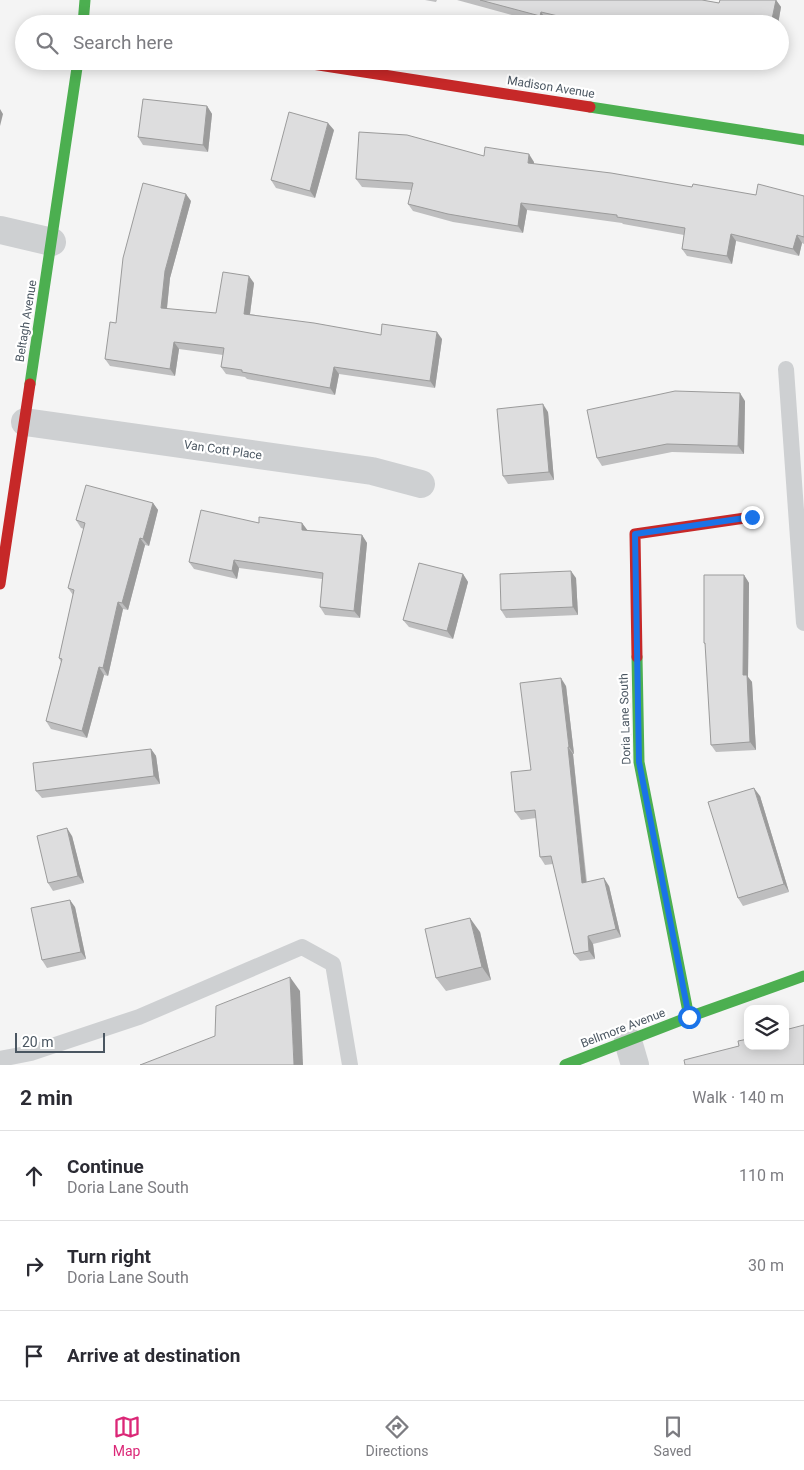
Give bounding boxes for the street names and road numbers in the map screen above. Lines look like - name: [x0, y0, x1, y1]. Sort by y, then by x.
- street label: Madison Avenue: [506, 73, 596, 101]
- street label: Beltagh Avenue: [13, 279, 39, 363]
- street label: Van Cott Place: [183, 438, 263, 462]
- street label: Doria Lane South: [616, 673, 634, 765]
- street label: Bellmore Avenue: [579, 1005, 667, 1051]

